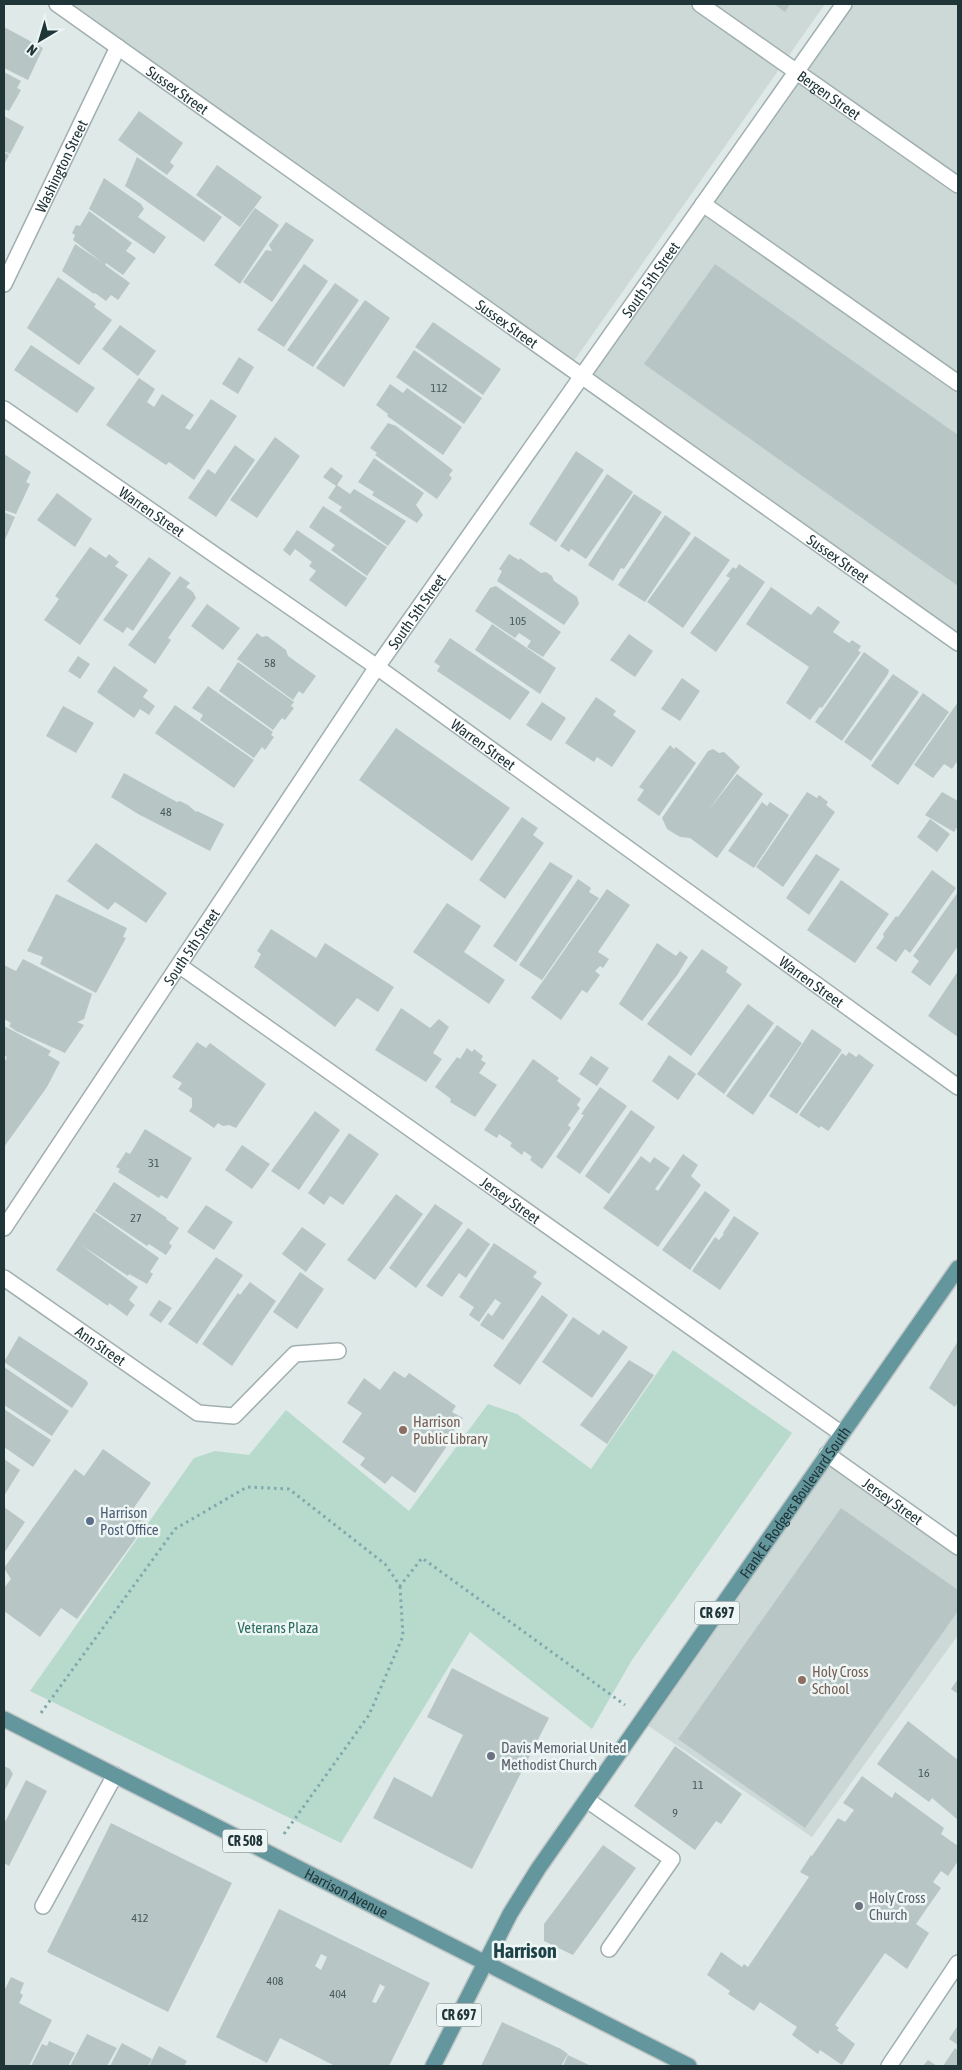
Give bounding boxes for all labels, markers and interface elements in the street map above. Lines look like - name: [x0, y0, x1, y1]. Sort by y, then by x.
- north arrow: [15, 15, 65, 65]
- text: N: [24, 41, 40, 59]
- street label: Sussex Street: [143, 62, 212, 117]
- street label: Bergen Street: [794, 67, 864, 123]
- street label: Washington Street: [31, 117, 90, 215]
- street label: South 5th Street: [618, 238, 682, 320]
- street label: Sussex Street: [473, 296, 542, 351]
- house number: 112: [431, 381, 447, 395]
- street label: Warren Street: [116, 483, 188, 540]
- street label: Sussex Street: [804, 530, 873, 586]
- street label: South 5th Street: [384, 570, 449, 652]
- house number: 105: [510, 614, 526, 628]
- house number: 58: [264, 656, 276, 670]
- street label: Warren Street: [448, 715, 519, 773]
- house number: 48: [160, 805, 172, 819]
- street label: South 5th Street: [160, 905, 223, 988]
- street label: Warren Street: [776, 952, 847, 1010]
- house number: 31: [148, 1156, 160, 1170]
- street label: Jersey Street: [478, 1173, 544, 1227]
- house number: 27: [130, 1211, 142, 1225]
- street label: Ann Street: [73, 1322, 129, 1369]
- place label: Harrison Public Library: [413, 1413, 488, 1447]
- street label: Frank E. Rodgers Boulevard South: [736, 1423, 853, 1581]
- marker: Harrison Public Library: [397, 1424, 409, 1436]
- street label: Jersey Street: [860, 1474, 926, 1528]
- place label: Harrison Post Office: [100, 1504, 159, 1538]
- marker: Harrison Post Office: [84, 1515, 96, 1527]
- road number: CR 697: [694, 1602, 740, 1625]
- park label: Veterans Plaza: [237, 1619, 319, 1636]
- place label: Holy Cross School: [812, 1663, 869, 1697]
- marker: Holy Cross School: [796, 1674, 808, 1686]
- place label: Davis Memorial United Methodist Church: [501, 1739, 627, 1773]
- marker: Davis Memorial United Methodist Church: [485, 1750, 497, 1762]
- house number: 16: [918, 1766, 930, 1780]
- house number: 11: [692, 1778, 704, 1792]
- house number: 9: [672, 1806, 678, 1820]
- road number: CR 508: [222, 1830, 268, 1852]
- street label: Harrison Avenue: [302, 1864, 391, 1921]
- place label: Holy Cross Church: [869, 1889, 926, 1923]
- marker: Holy Cross Church: [853, 1900, 865, 1912]
- house number: 412: [132, 1911, 148, 1925]
- district label: Harrison: [493, 1939, 557, 1962]
- house number: 408: [267, 1974, 284, 1988]
- house number: 404: [330, 1987, 347, 2001]
- road number: CR 697: [436, 2004, 482, 2026]

